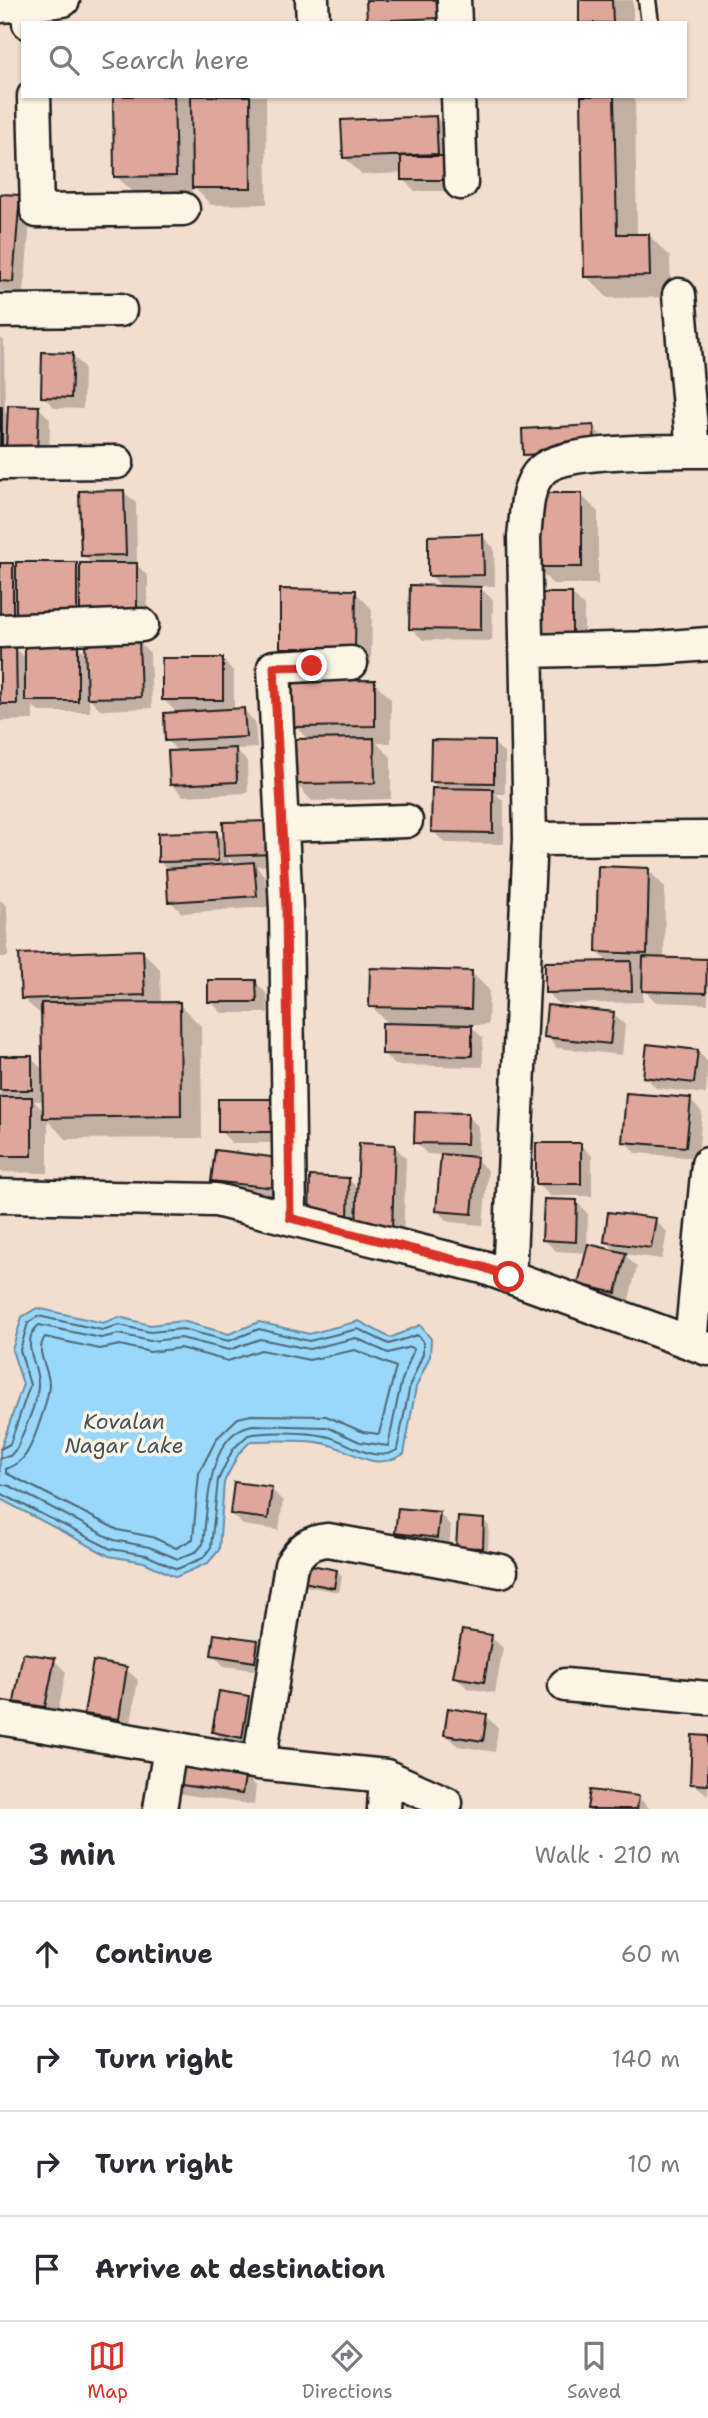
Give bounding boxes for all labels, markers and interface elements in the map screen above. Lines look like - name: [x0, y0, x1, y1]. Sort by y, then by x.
- search box: [21, 21, 687, 98]
- icon: search: [45, 41, 83, 79]
- text: Search here: [101, 42, 250, 77]
- route end: [296, 650, 327, 681]
- route start: [493, 1261, 524, 1292]
- water label: Kovalan Nagar Lake: [64, 1408, 184, 1460]
- text: 3 min: [28, 1834, 115, 1875]
- text: Walk · 210 m: [535, 1840, 680, 1870]
- icon: ahead: [28, 1935, 66, 1973]
- text: Continue: [95, 1936, 213, 1971]
- text: 60 m: [621, 1939, 680, 1969]
- icon: right: [28, 2040, 66, 2078]
- text: Turn right: [95, 2041, 233, 2076]
- text: 140 m: [612, 2044, 680, 2074]
- icon: right: [28, 2145, 66, 2183]
- text: Turn right: [95, 2146, 233, 2181]
- text: 10 m: [627, 2149, 680, 2179]
- icon: arrive: [28, 2250, 66, 2288]
- text: Arrive at destination: [95, 2251, 385, 2286]
- tab: Map: [87, 2337, 128, 2404]
- tab: Directions: [302, 2337, 393, 2404]
- tab: Saved: [567, 2337, 621, 2404]

